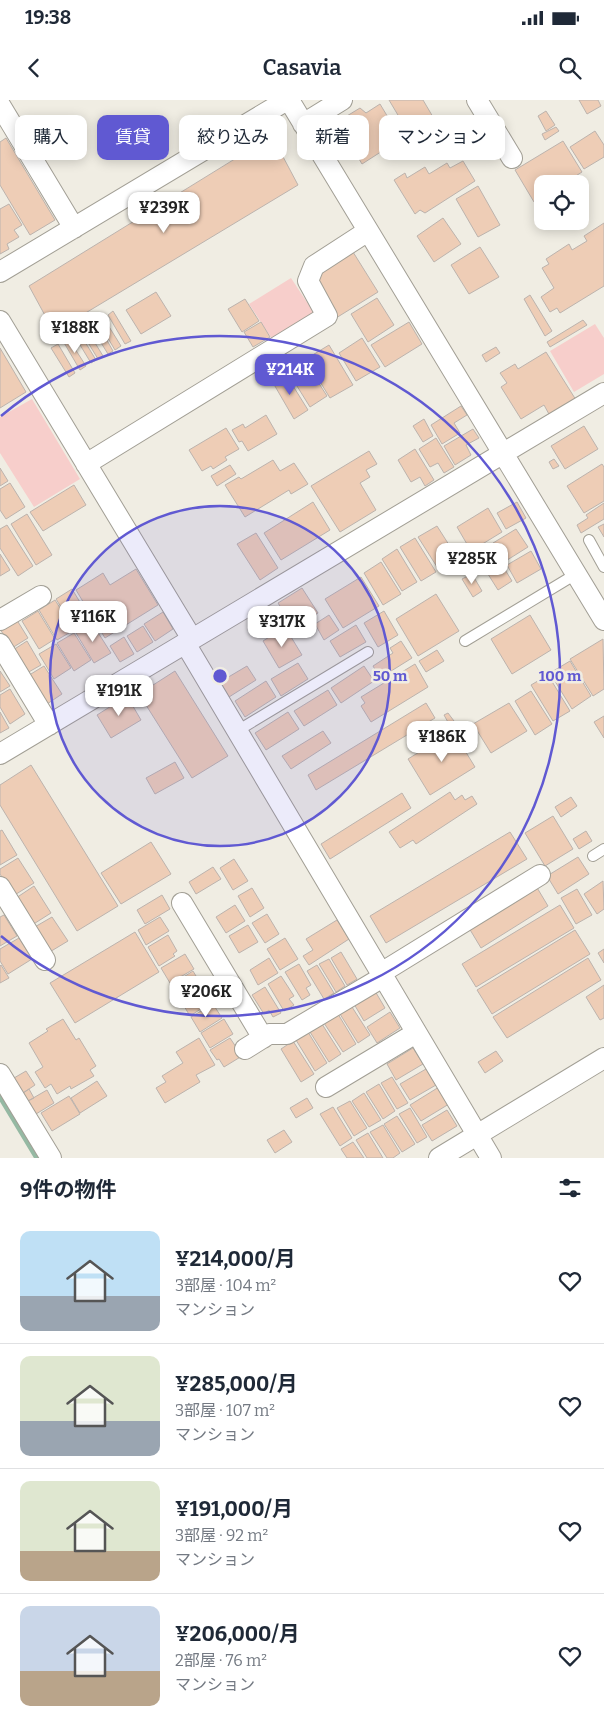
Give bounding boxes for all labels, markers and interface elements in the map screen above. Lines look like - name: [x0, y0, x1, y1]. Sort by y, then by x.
- text: 19:38: [25, 6, 71, 29]
- icon: back: [20, 54, 48, 82]
- text: Casavia: [263, 54, 341, 81]
- icon: search: [556, 54, 584, 82]
- chip: 購入: [15, 115, 87, 160]
- chip: 賃貸: [97, 115, 169, 160]
- chip: 絞り込み: [179, 115, 287, 160]
- chip: 新着: [297, 115, 369, 160]
- chip: マンション: [379, 115, 505, 160]
- map controls: [534, 175, 589, 230]
- button: locate: [534, 175, 589, 230]
- pin: ¥239K: [129, 192, 199, 234]
- text: ¥239K: [139, 198, 189, 217]
- pin: ¥188K: [40, 312, 110, 354]
- text: ¥188K: [51, 318, 99, 337]
- pin: ¥214K: [255, 354, 325, 396]
- text: ¥214K: [266, 360, 314, 379]
- pin: ¥285K: [437, 542, 507, 585]
- text: ¥285K: [447, 549, 497, 568]
- pin: ¥116K: [58, 600, 128, 643]
- pin: ¥317K: [247, 606, 317, 648]
- text: ¥116K: [70, 607, 116, 626]
- text: ¥317K: [259, 612, 305, 631]
- centre of rings: [211, 667, 229, 685]
- text: 50 m: [373, 667, 408, 685]
- text: 100 m: [539, 667, 582, 685]
- pin: ¥191K: [84, 674, 154, 717]
- text: ¥191K: [96, 681, 142, 700]
- pin: ¥186K: [407, 720, 477, 763]
- text: ¥186K: [418, 727, 466, 746]
- pin: ¥206K: [171, 976, 241, 1018]
- text: ¥206K: [180, 982, 232, 1001]
- icon: filters: [556, 1174, 584, 1202]
- text: 9件の物件: [20, 1177, 116, 1203]
- text: ¥214,000/月: [175, 1246, 296, 1272]
- icon: home: [60, 1251, 120, 1311]
- icon: heart: [556, 1267, 584, 1295]
- text: 3部屋 · 104 m²: [175, 1276, 276, 1295]
- text: マンション: [175, 1300, 255, 1319]
- text: ¥285,000/月: [175, 1371, 298, 1397]
- icon: home: [60, 1376, 120, 1436]
- icon: heart: [556, 1392, 584, 1420]
- text: 3部屋 · 107 m²: [175, 1401, 275, 1420]
- text: マンション: [175, 1425, 255, 1444]
- text: ¥191,000/月: [175, 1496, 293, 1522]
- icon: home: [60, 1501, 120, 1561]
- icon: heart: [556, 1517, 584, 1545]
- text: 3部屋 · 92 m²: [175, 1526, 268, 1545]
- text: マンション: [175, 1550, 255, 1569]
- text: ¥206,000/月: [175, 1621, 300, 1647]
- icon: home: [60, 1626, 120, 1686]
- icon: heart: [556, 1642, 584, 1670]
- text: 2部屋 · 76 m²: [175, 1651, 267, 1670]
- text: マンション: [175, 1675, 255, 1694]

